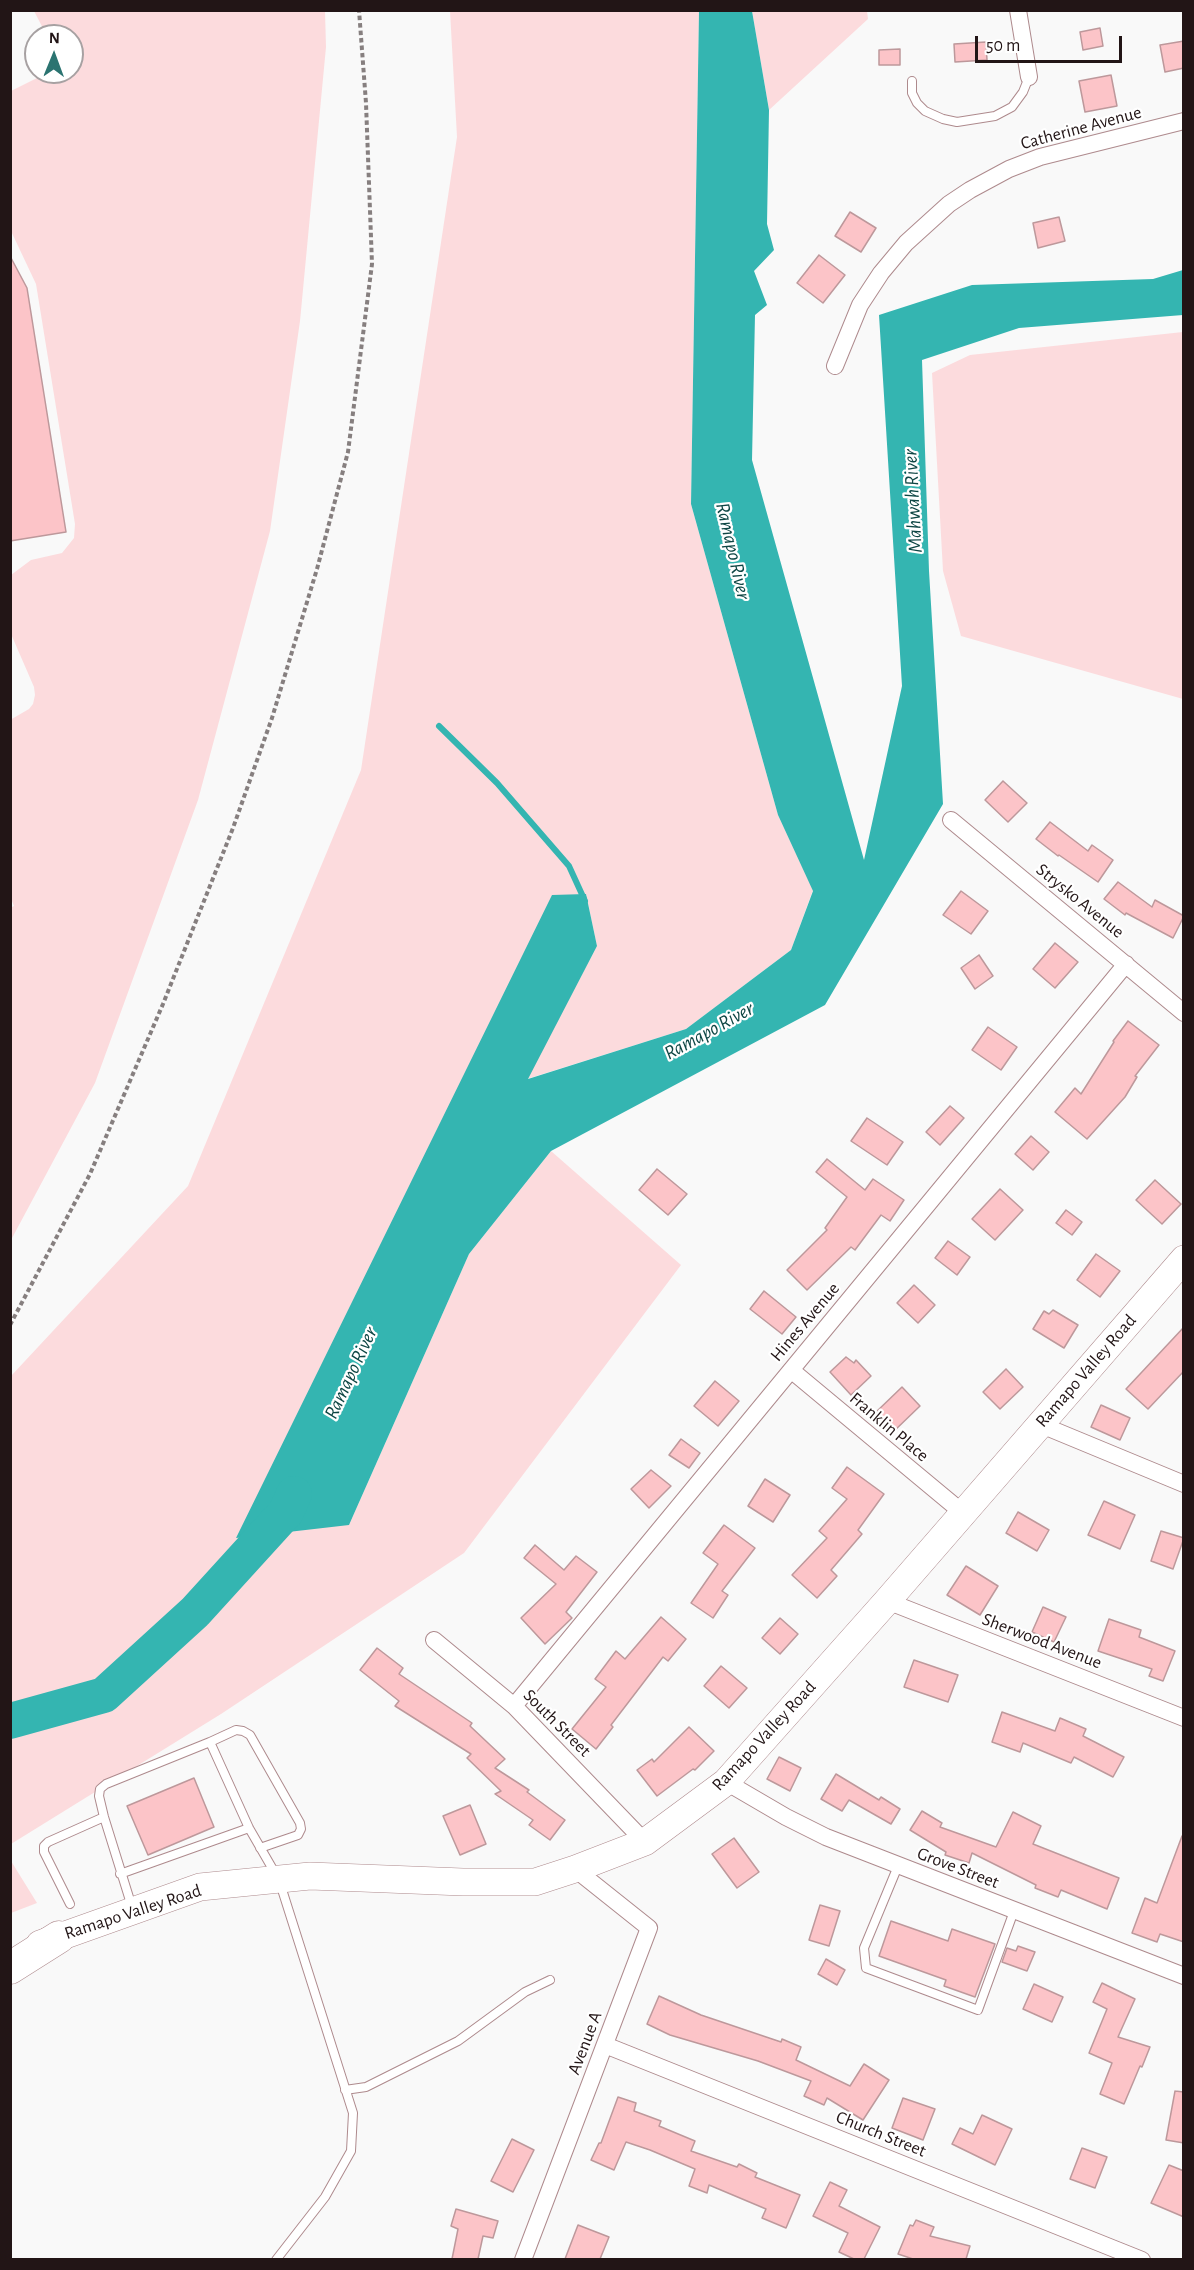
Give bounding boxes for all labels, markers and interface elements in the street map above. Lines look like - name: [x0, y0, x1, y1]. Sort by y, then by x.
- north arrow: [24, 24, 84, 84]
- scale bar: [978, 24, 1125, 62]
- text: N: [49, 30, 60, 46]
- text: 50 m: [986, 37, 1020, 55]
- street label: Catherine Avenue: [1018, 101, 1144, 155]
- water label: Mahwah River: [898, 449, 928, 553]
- water label: Ramapo River: [710, 500, 756, 602]
- street label: Strysko Avenue: [1032, 859, 1128, 943]
- water label: Ramapo River: [660, 997, 758, 1065]
- street label: Hines Avenue: [766, 1278, 844, 1366]
- street label: Ramapo Valley Road: [1031, 1310, 1141, 1432]
- water label: Ramapo River: [319, 1323, 383, 1423]
- street label: Franklin Place: [845, 1388, 933, 1466]
- street label: Sherwood Avenue: [979, 1608, 1105, 1674]
- street label: Ramapo Valley Road: [707, 1676, 821, 1796]
- street label: South Street: [519, 1685, 595, 1761]
- street label: Grove Street: [914, 1843, 1002, 1893]
- street label: Ramapo Valley Road: [62, 1880, 204, 1944]
- street label: Avenue A: [563, 2008, 607, 2078]
- street label: Church Street: [833, 2106, 929, 2162]

